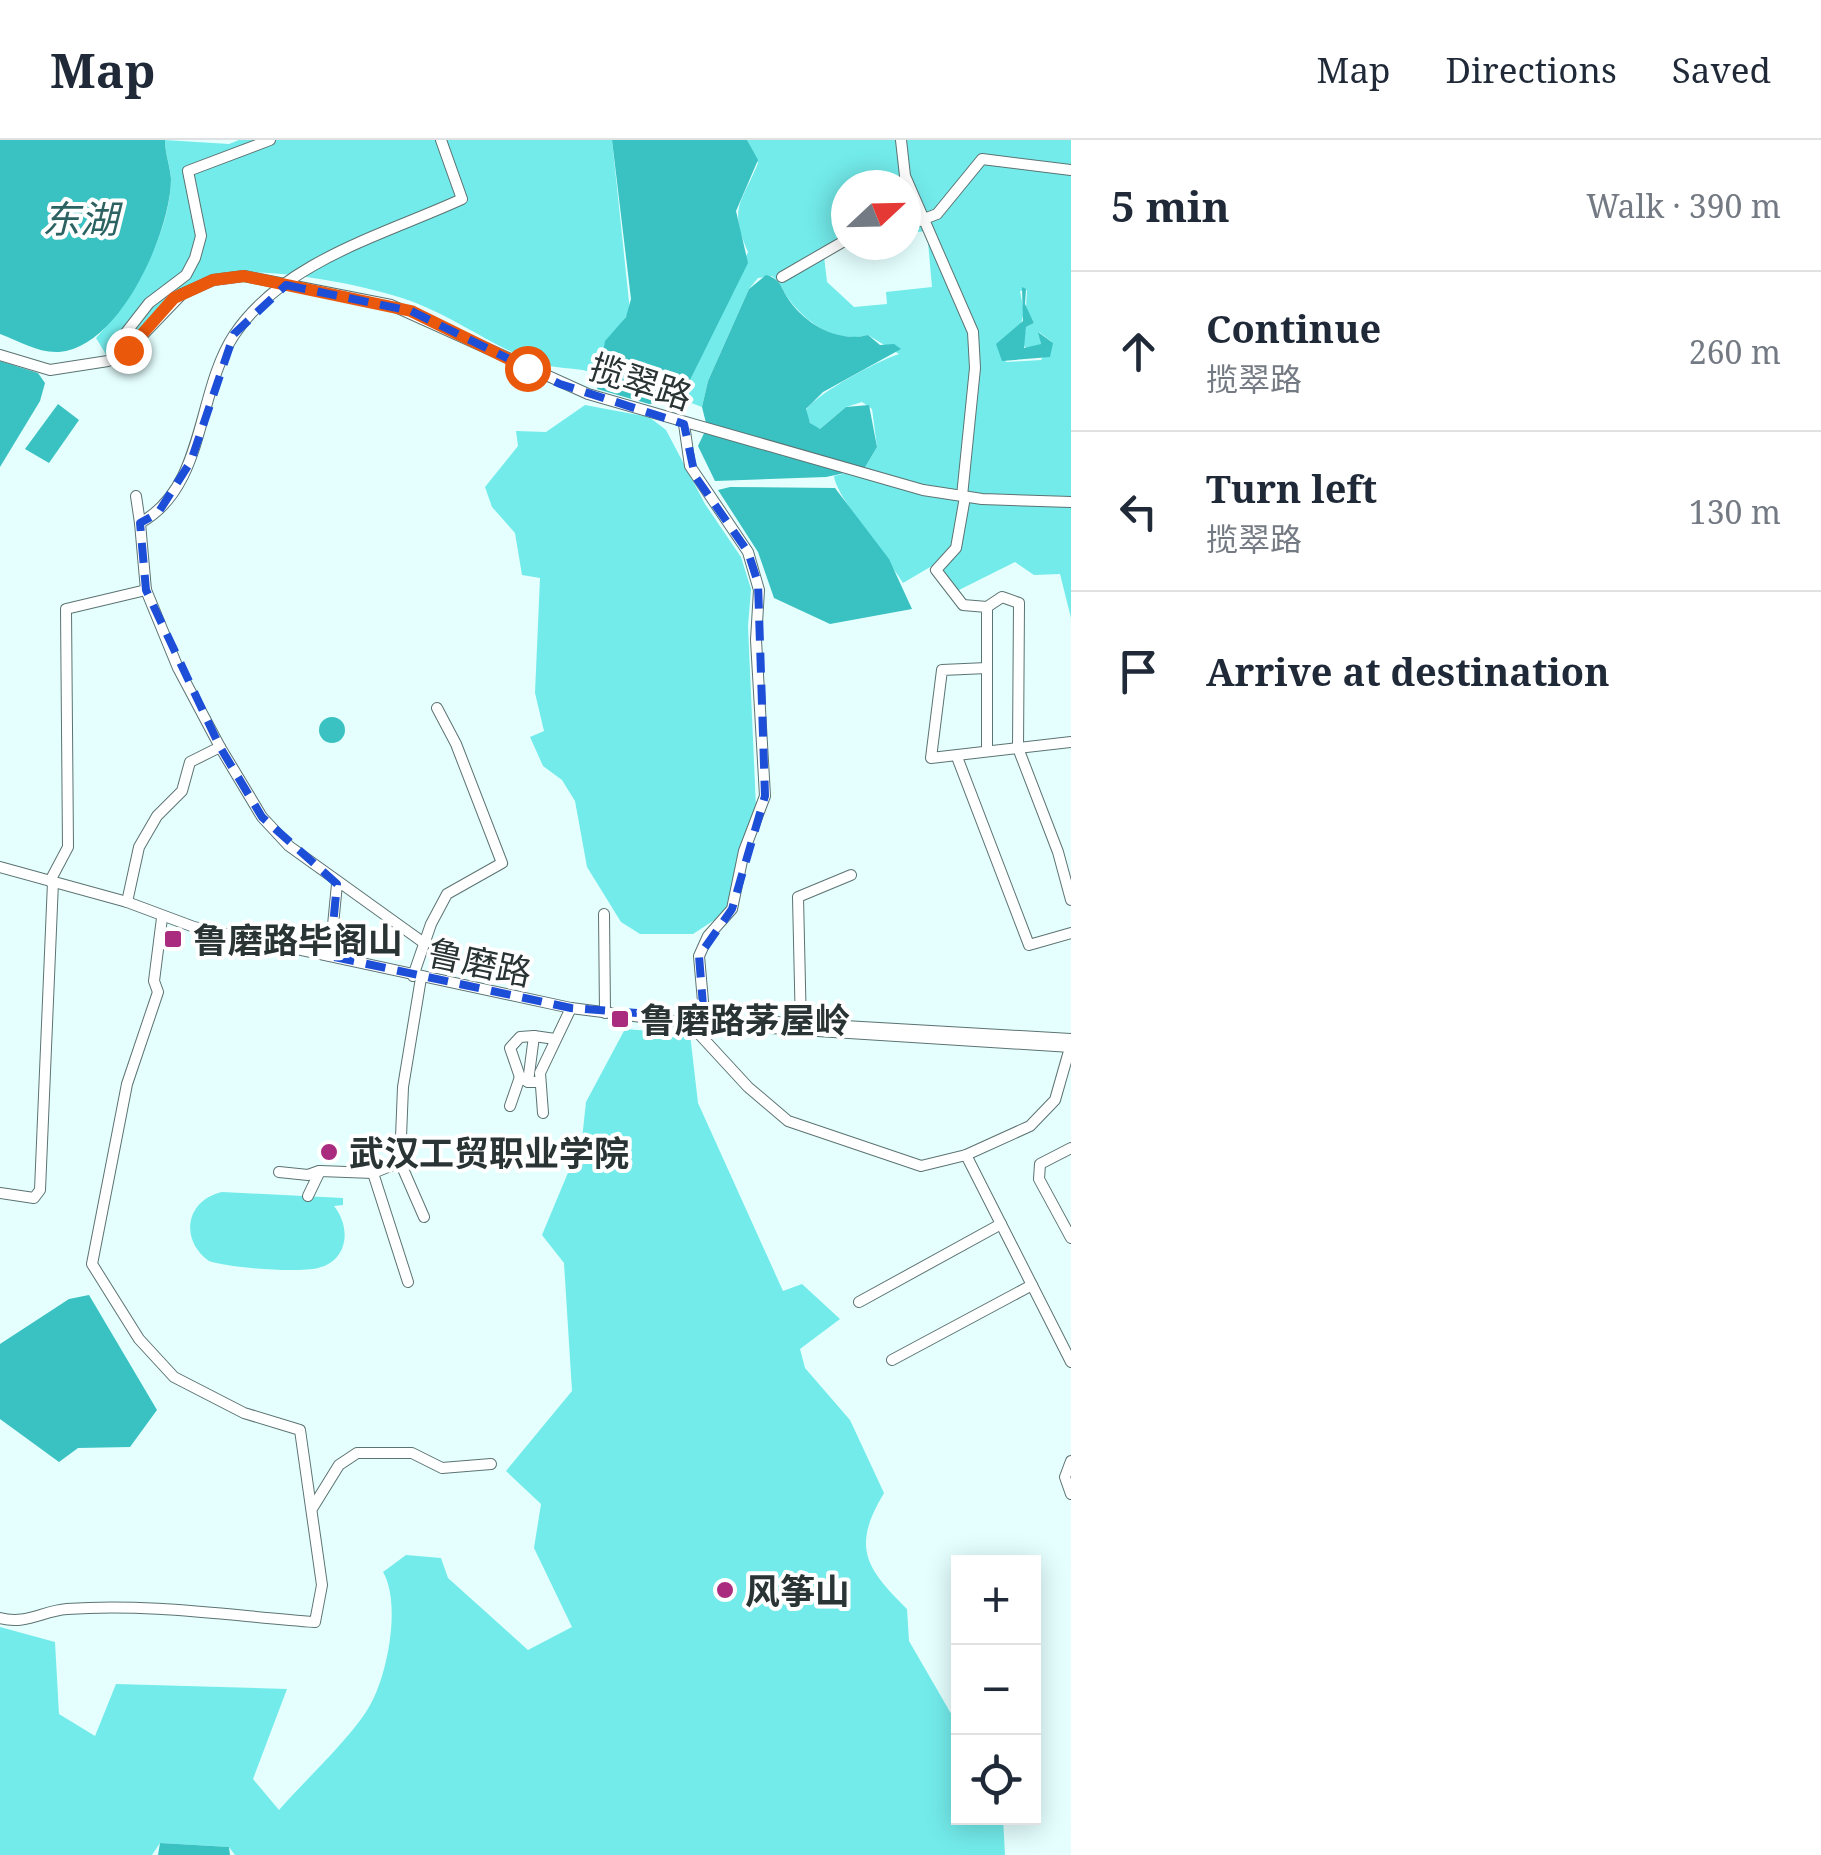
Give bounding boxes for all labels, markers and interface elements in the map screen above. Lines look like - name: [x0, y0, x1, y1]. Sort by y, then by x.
- text: Map: [50, 37, 155, 102]
- text: Map: [1317, 46, 1391, 93]
- text: Directions: [1446, 46, 1617, 93]
- text: Saved: [1672, 46, 1771, 93]
- north arrow: [831, 170, 921, 260]
- text: 5 min: [1111, 177, 1230, 234]
- text: Walk · 390 m: [1586, 184, 1781, 227]
- water label: 东湖: [42, 192, 123, 244]
- text: Continue: [1206, 302, 1381, 354]
- icon: ahead: [1111, 324, 1166, 379]
- route end: [106, 328, 152, 374]
- text: 260 m: [1689, 330, 1781, 373]
- street label: 揽翠路: [584, 342, 698, 420]
- route start: [505, 346, 551, 392]
- text: 揽翠路: [1206, 357, 1302, 400]
- text: Turn left: [1206, 462, 1377, 514]
- icon: left: [1111, 484, 1166, 539]
- text: 130 m: [1689, 490, 1781, 533]
- text: 揽翠路: [1206, 517, 1302, 560]
- icon: arrive: [1111, 644, 1166, 699]
- text: Arrive at destination: [1206, 645, 1610, 697]
- place label: 鲁磨路毕阁山: [193, 916, 403, 963]
- marker: 鲁磨路毕阁山: [162, 928, 184, 950]
- street label: 鲁磨路: [424, 928, 536, 996]
- place label: 鲁磨路茅屋岭: [640, 996, 850, 1043]
- marker: 鲁磨路茅屋岭: [609, 1008, 631, 1030]
- place label: 武汉工贸职业学院: [349, 1129, 629, 1176]
- marker: 武汉工贸职业学院: [318, 1141, 340, 1163]
- map controls: [951, 1555, 1041, 1825]
- button: +: [951, 1555, 1041, 1645]
- place label: 风筝山: [745, 1567, 850, 1614]
- marker: 风筝山: [714, 1579, 736, 1601]
- button: −: [951, 1645, 1041, 1735]
- button: locate: [951, 1735, 1041, 1825]

